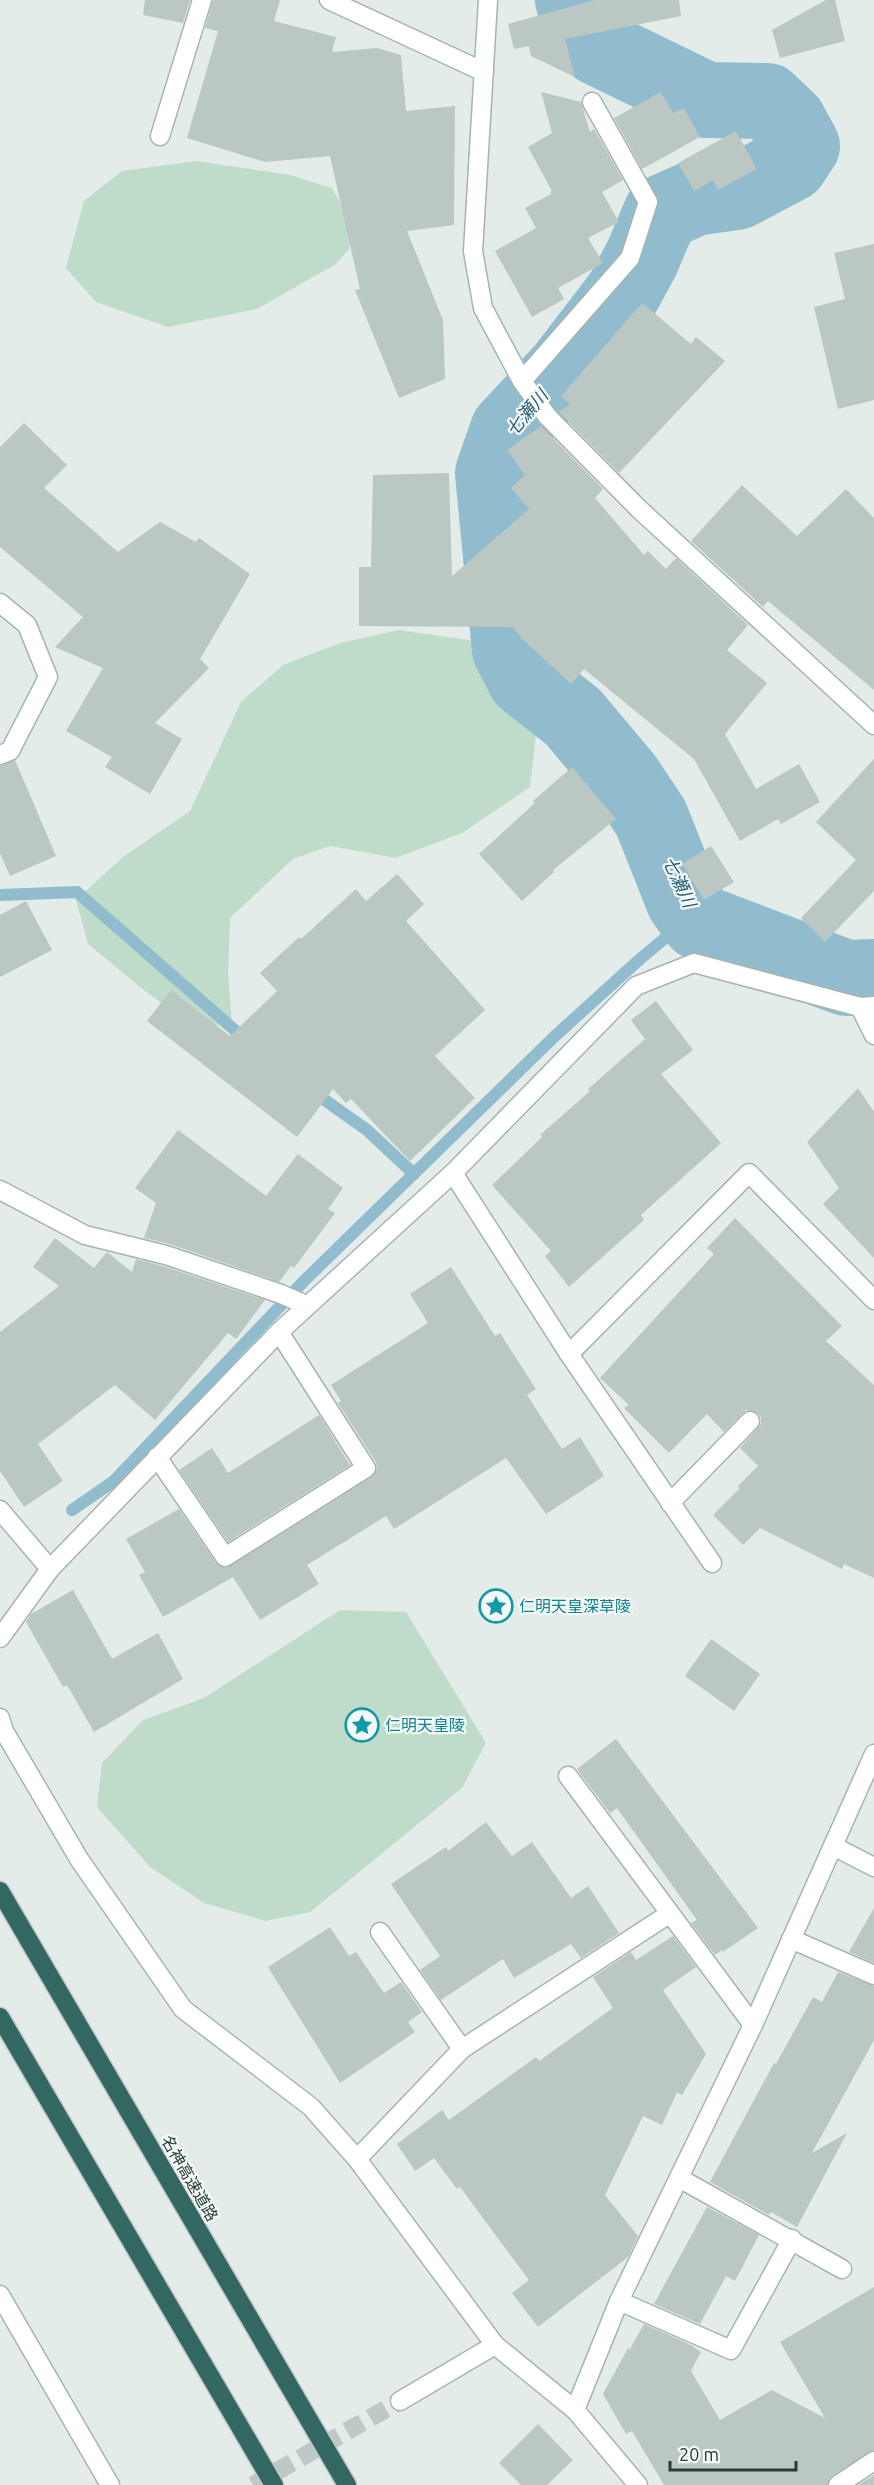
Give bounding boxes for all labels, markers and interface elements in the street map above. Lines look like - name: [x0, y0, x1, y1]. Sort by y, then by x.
- water label: 七瀬川: [501, 384, 553, 439]
- water label: 七瀬川: [659, 853, 701, 912]
- place icon: 仁明天皇深草陵: [478, 1588, 514, 1624]
- place label: 仁明天皇深草陵: [519, 1597, 631, 1615]
- place icon: 仁明天皇陵: [344, 1707, 380, 1743]
- place label: 仁明天皇陵: [385, 1716, 465, 1734]
- street label: 名神高速道路: [158, 2132, 222, 2224]
- scale bar: [670, 2434, 796, 2472]
- text: 20 m: [679, 2444, 719, 2464]

